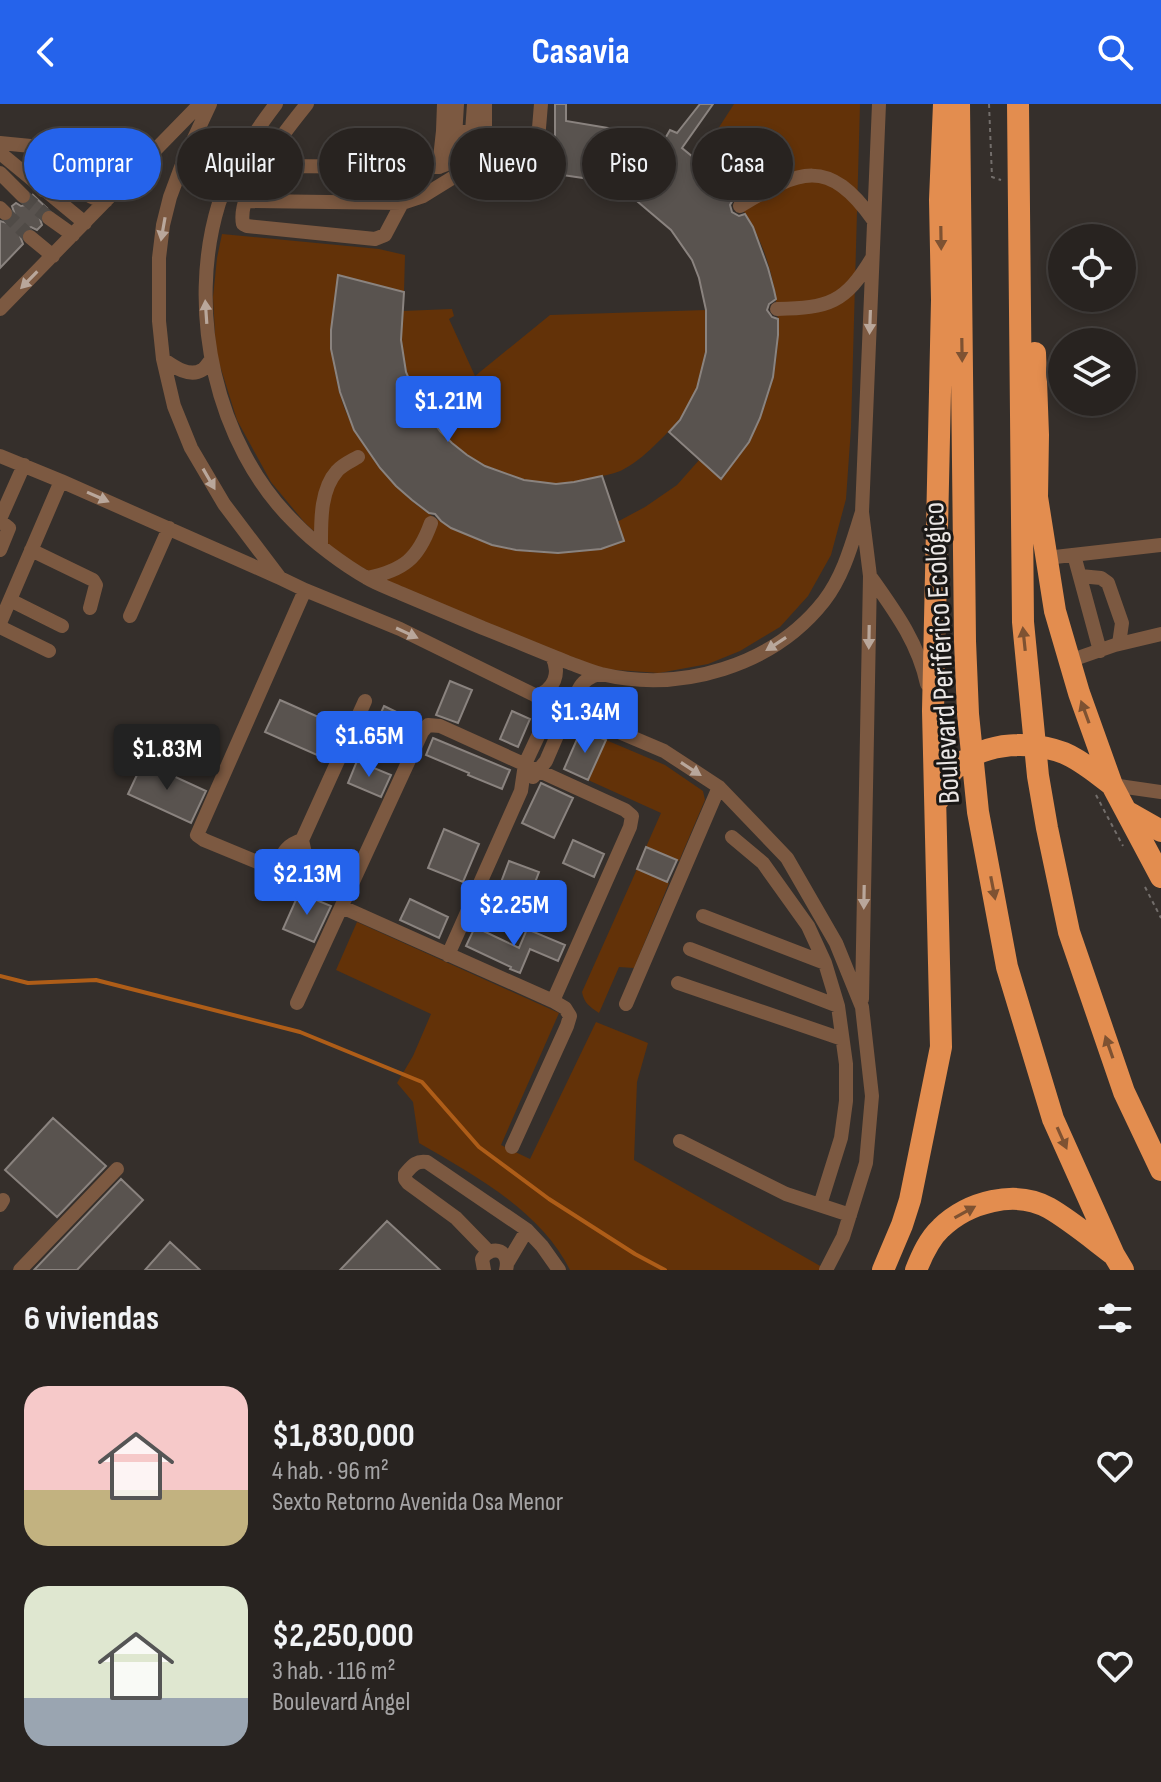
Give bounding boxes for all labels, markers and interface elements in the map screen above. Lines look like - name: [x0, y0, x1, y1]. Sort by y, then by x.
- icon: back: [24, 30, 68, 74]
- icon: search: [1093, 30, 1137, 74]
- text: Casavia: [531, 31, 630, 74]
- chip: Comprar: [24, 128, 161, 200]
- chip: Alquilar: [177, 128, 303, 200]
- chip: Filtros: [319, 128, 434, 200]
- chip: Nuevo: [450, 128, 566, 200]
- chip: Piso: [582, 128, 676, 200]
- chip: Casa: [692, 128, 793, 200]
- one-way arrow: [157, 217, 169, 242]
- map controls: [1048, 224, 1136, 416]
- button: locate: [1048, 224, 1136, 312]
- one-way arrow: [935, 226, 947, 251]
- one-way arrow: [20, 270, 39, 289]
- one-way arrow: [199, 299, 212, 324]
- one-way arrow: [863, 310, 876, 335]
- button: layers: [1048, 328, 1136, 416]
- one-way arrow: [956, 338, 968, 363]
- pin: $1.21M: [383, 376, 513, 444]
- text: $1.21M: [414, 386, 482, 417]
- one-way arrow: [202, 468, 216, 490]
- one-way arrow: [86, 490, 110, 503]
- street label: Boulevard Periférico Ecológico: [916, 501, 968, 805]
- one-way arrow: [862, 625, 875, 650]
- one-way arrow: [395, 626, 418, 640]
- one-way arrow: [1018, 626, 1031, 651]
- one-way arrow: [765, 636, 786, 651]
- pin: $1.34M: [520, 687, 650, 755]
- text: $1.34M: [550, 697, 620, 728]
- one-way arrow: [1079, 699, 1091, 723]
- pin: $1.65M: [304, 711, 434, 779]
- text: $1.65M: [334, 721, 404, 752]
- pin: $1.83M: [102, 724, 232, 792]
- text: $1.83M: [132, 734, 202, 765]
- one-way arrow: [681, 761, 702, 776]
- pin: $2.13M: [242, 849, 372, 917]
- text: $2.13M: [272, 859, 342, 890]
- one-way arrow: [987, 876, 999, 901]
- pin: $2.25M: [449, 880, 579, 948]
- one-way arrow: [858, 885, 870, 910]
- text: $2.25M: [479, 890, 549, 921]
- one-way arrow: [1102, 1035, 1115, 1059]
- one-way arrow: [1055, 1127, 1068, 1150]
- one-way arrow: [953, 1205, 976, 1219]
- icon: filters: [1093, 1296, 1137, 1340]
- text: 6 viviendas: [24, 1298, 159, 1339]
- text: $1,830,000: [272, 1415, 415, 1456]
- icon: home: [88, 1418, 184, 1514]
- icon: heart: [1093, 1444, 1137, 1488]
- text: 4 hab. · 96 m²: [272, 1456, 389, 1487]
- text: Sexto Retorno Avenida Osa Menor: [272, 1487, 563, 1518]
- text: $2,250,000: [272, 1615, 414, 1656]
- icon: home: [88, 1618, 184, 1714]
- icon: heart: [1093, 1644, 1137, 1688]
- text: 3 hab. · 116 m²: [272, 1656, 396, 1687]
- text: Boulevard Ángel: [272, 1687, 410, 1718]

